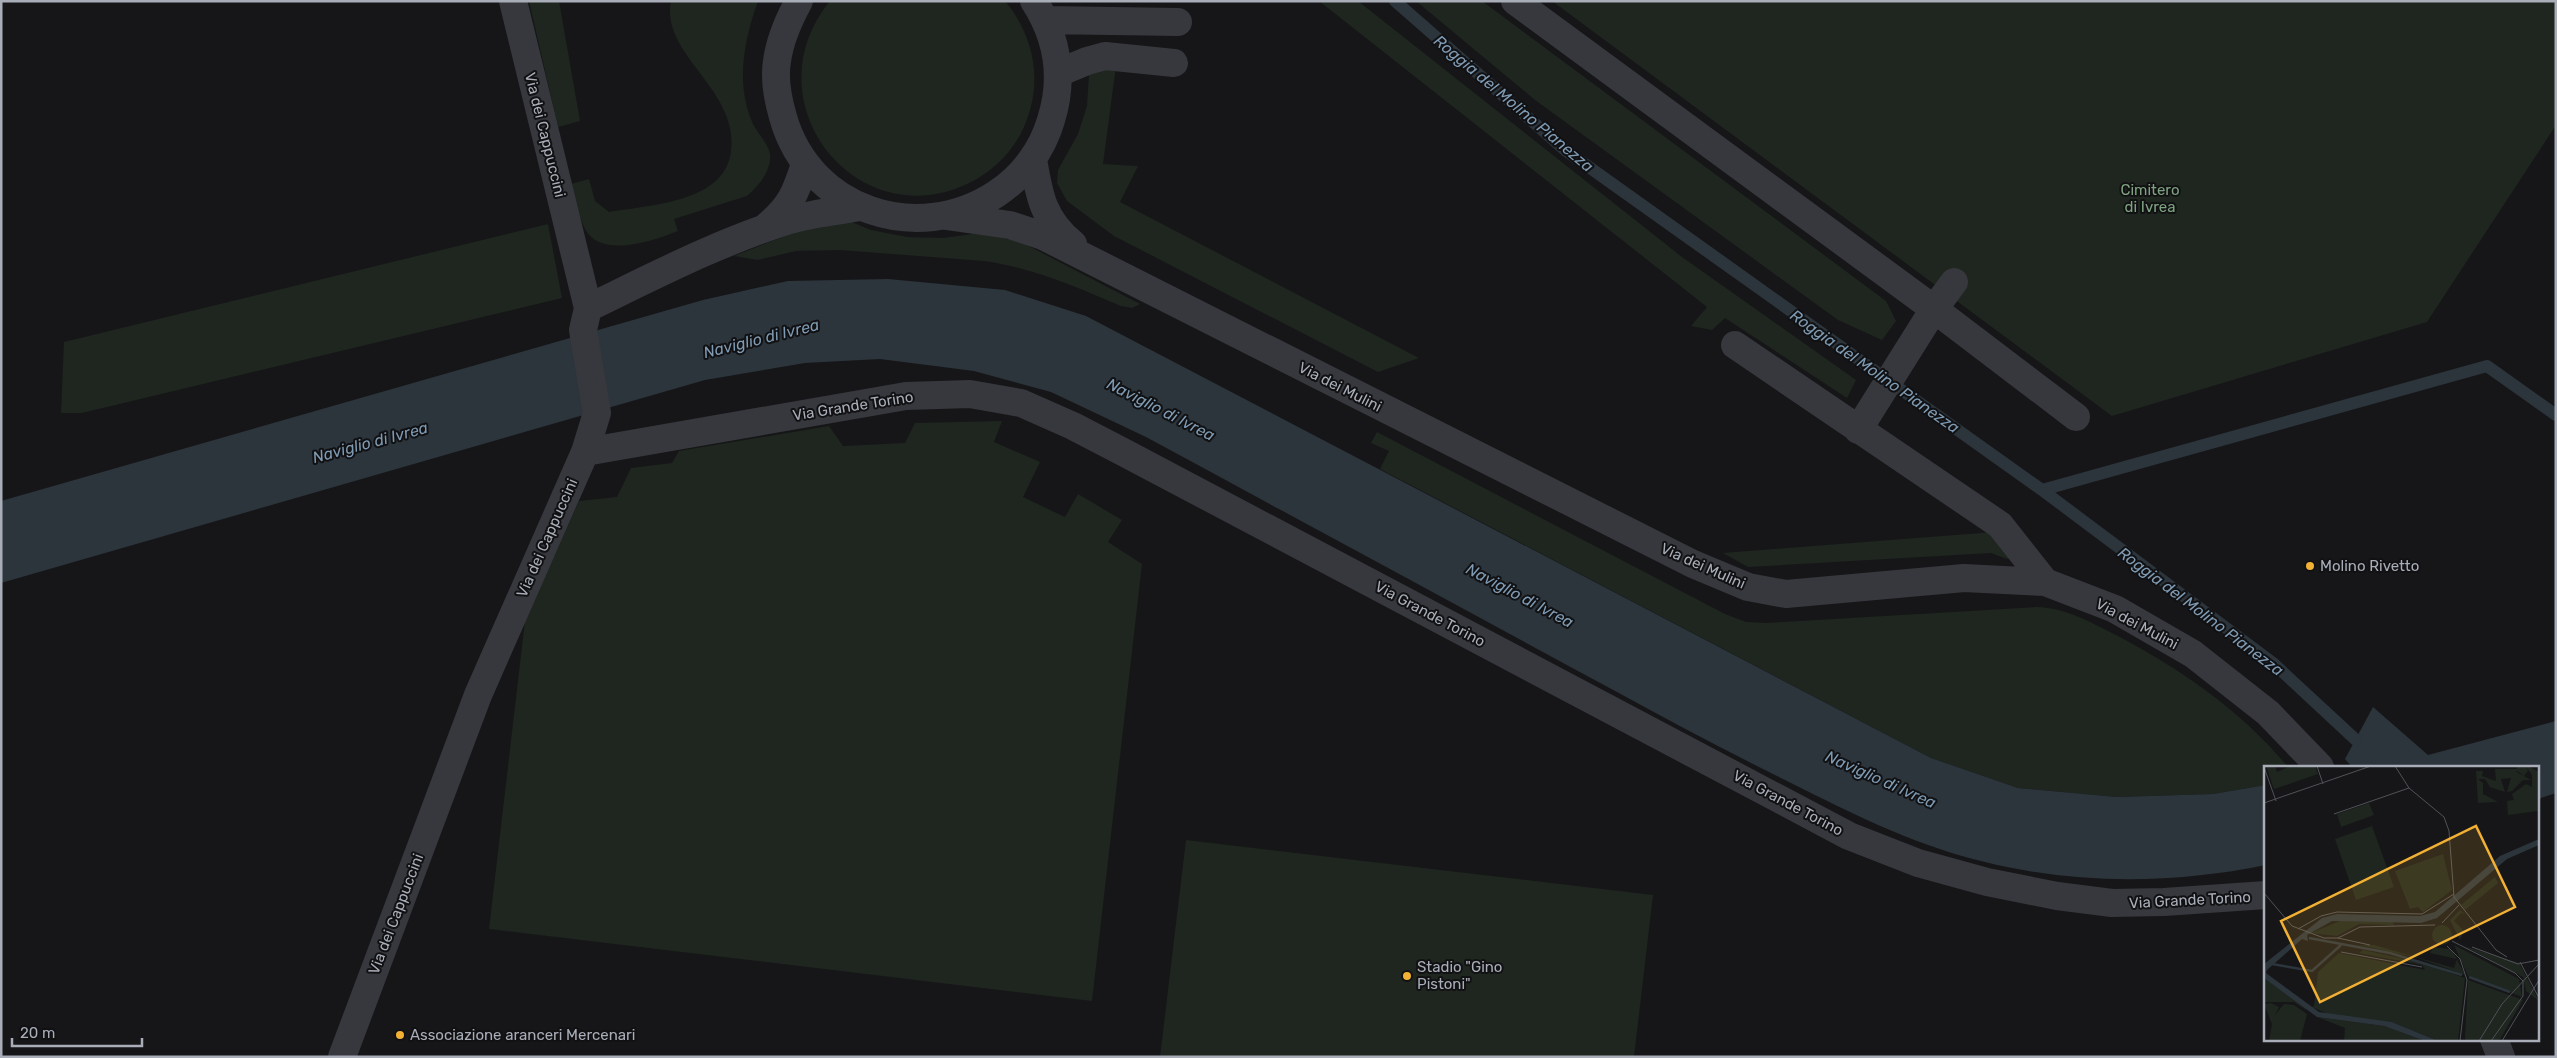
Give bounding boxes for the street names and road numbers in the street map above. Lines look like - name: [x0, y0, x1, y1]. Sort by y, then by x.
- street label: Via dei Cappuccini: [521, 71, 569, 199]
- street label: Via dei Mulini: [1295, 358, 1385, 416]
- street label: Via Grande Torino: [791, 388, 915, 424]
- street label: Via dei Cappuccini: [513, 476, 581, 600]
- street label: Via dei Mulini: [1658, 539, 1748, 593]
- street label: Via Grande Torino: [1372, 577, 1488, 651]
- street label: Via dei Mulini: [2093, 595, 2181, 653]
- street label: Via Grande Torino: [1730, 766, 1846, 840]
- street label: Via dei Cappuccini: [365, 851, 427, 977]
- street label: Via Grande Torino: [2129, 888, 2251, 912]

